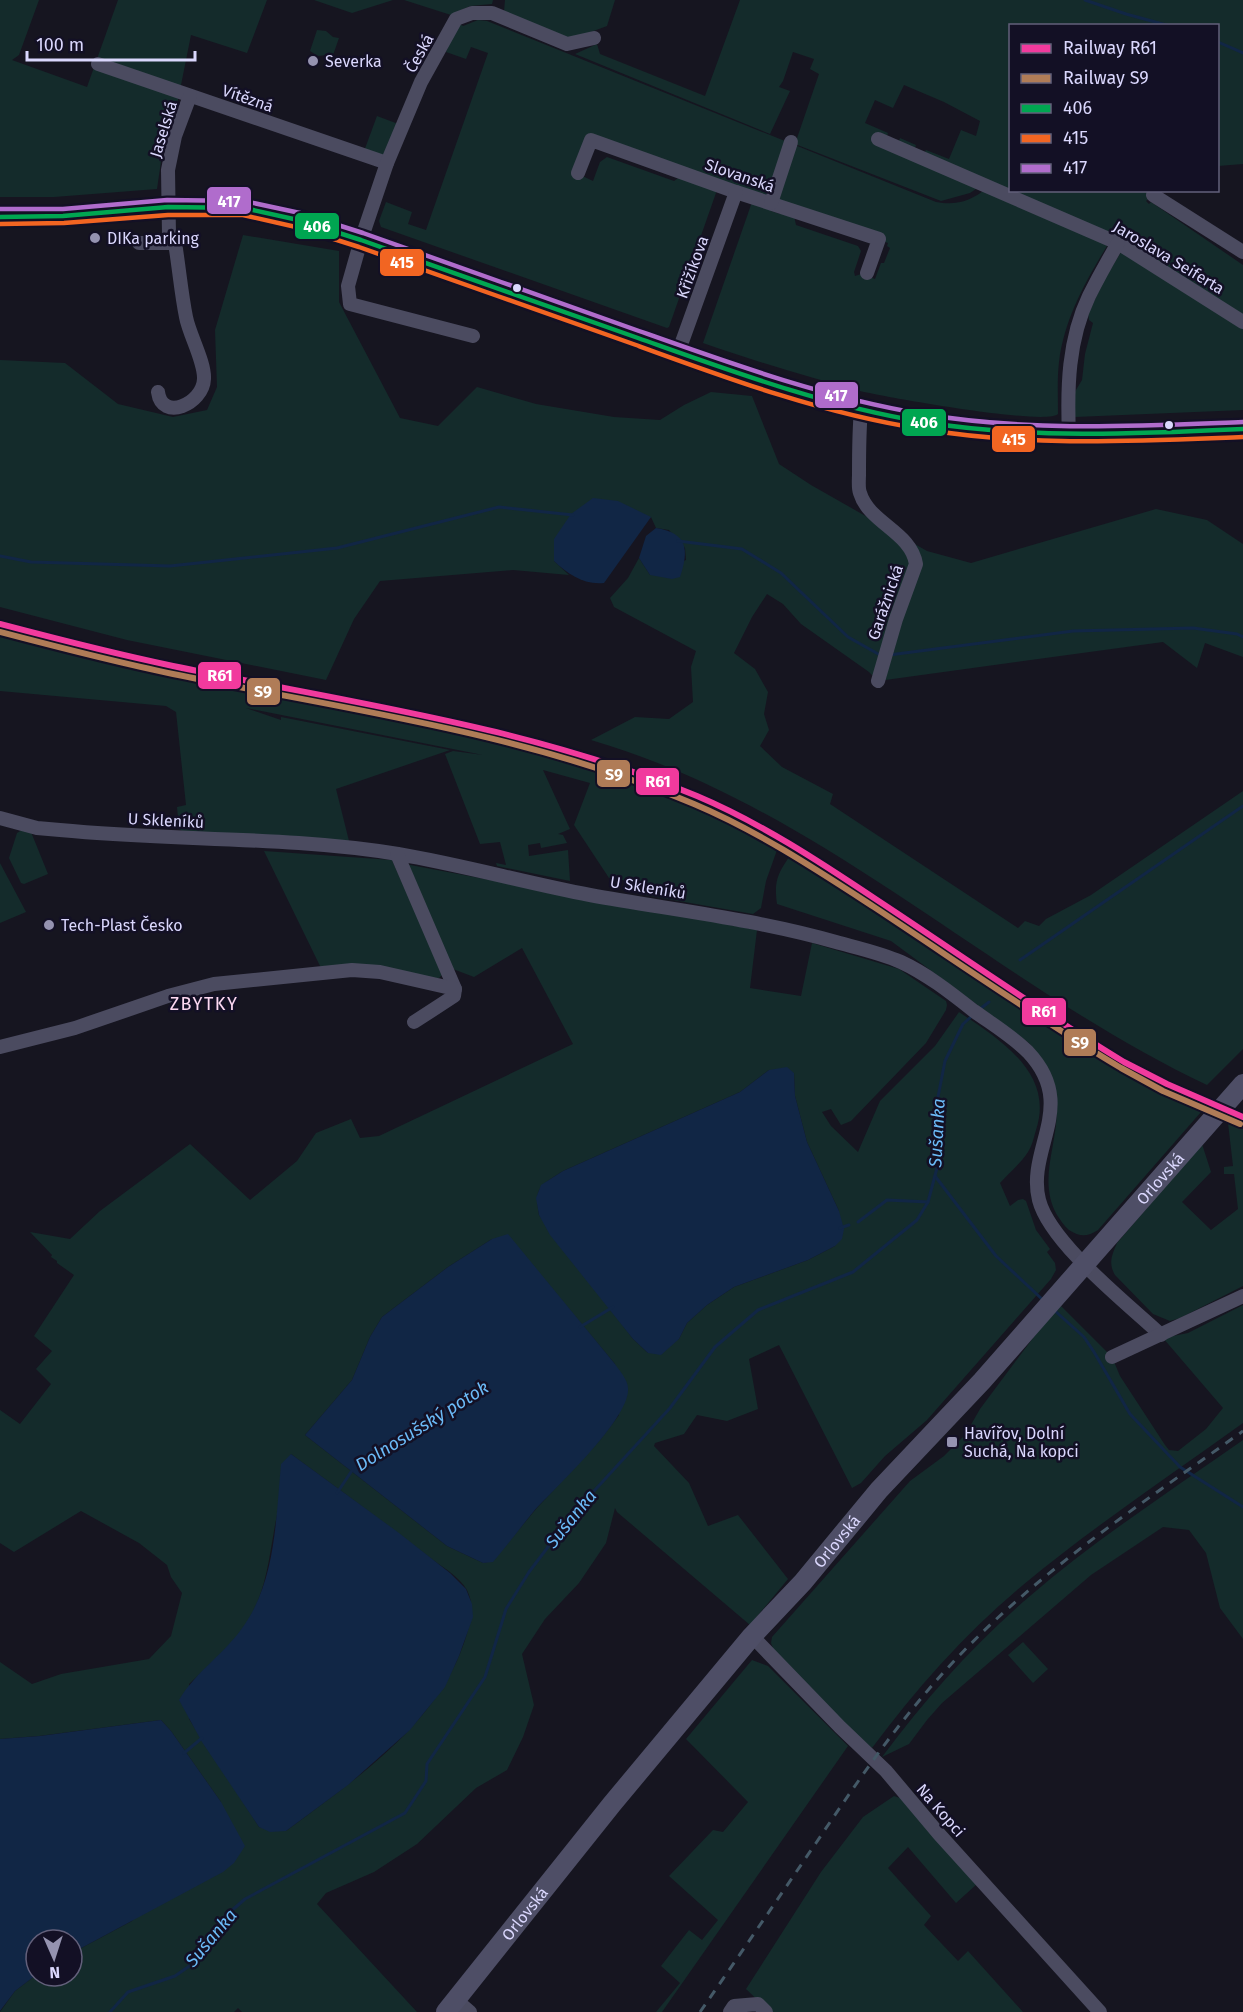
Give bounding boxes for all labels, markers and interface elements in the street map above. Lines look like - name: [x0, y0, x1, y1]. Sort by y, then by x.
- scale bar: [27, 24, 195, 62]
- legend: [1009, 24, 1219, 192]
- street label: Česká: [400, 30, 438, 76]
- text: 100 m: [36, 34, 84, 56]
- text: Railway R61: [1063, 37, 1157, 59]
- place label: Severka: [325, 52, 382, 71]
- marker: Severka: [306, 54, 320, 68]
- text: Railway S9: [1063, 67, 1149, 89]
- street label: Vítězná: [220, 81, 276, 116]
- text: 406: [1063, 97, 1092, 119]
- street label: Jaselská: [146, 98, 181, 160]
- text: 415: [1063, 127, 1088, 149]
- street label: Slovanská: [702, 155, 777, 196]
- text: 417: [1063, 157, 1087, 179]
- line badge: 417: [206, 186, 252, 215]
- text: 417: [218, 192, 241, 211]
- line badge: 406: [294, 212, 340, 240]
- text: 406: [303, 217, 331, 236]
- street label: Jaroslava Seiferta: [1110, 217, 1228, 298]
- place label: DIKa parking: [107, 229, 200, 248]
- marker: DIKa parking: [88, 231, 102, 245]
- street label: Křižíkova: [672, 233, 713, 301]
- line badge: 415: [379, 248, 425, 277]
- text: 415: [390, 253, 414, 272]
- unlabelled marker: [511, 282, 523, 294]
- line badge: 417: [814, 381, 859, 409]
- text: 417: [825, 386, 848, 405]
- line badge: 406: [901, 408, 947, 437]
- text: 406: [910, 413, 938, 432]
- unlabelled marker: [1163, 419, 1175, 431]
- line badge: 415: [991, 425, 1036, 453]
- text: 415: [1002, 430, 1026, 449]
- street label: Garážnická: [864, 562, 907, 642]
- line badge: R61: [197, 661, 242, 690]
- text: R61: [207, 666, 233, 685]
- line badge: S9: [246, 677, 281, 706]
- text: S9: [254, 682, 272, 701]
- line badge: S9: [596, 759, 631, 788]
- text: S9: [605, 765, 623, 784]
- line badge: R61: [635, 767, 680, 796]
- text: R61: [645, 772, 671, 791]
- street label: U Skleníků: [127, 809, 205, 832]
- street label: U Skleníků: [609, 872, 687, 903]
- place label: Tech-Plast Česko: [61, 915, 183, 935]
- marker: Tech-Plast Česko: [42, 918, 56, 932]
- district label: ZBYTKY: [170, 993, 238, 1015]
- line badge: R61: [1021, 997, 1067, 1026]
- text: R61: [1031, 1002, 1057, 1021]
- line badge: S9: [1063, 1028, 1097, 1057]
- text: S9: [1071, 1033, 1089, 1052]
- water label: Sušanka: [924, 1098, 950, 1169]
- street label: Orlovská: [1132, 1149, 1188, 1209]
- water label: Dolnosušský potok: [351, 1376, 493, 1476]
- place label: Havířov, Dolní Suchá, Na kopci: [964, 1424, 1079, 1461]
- marker: Havířov, Dolní Suchá, Na kopci: [945, 1435, 959, 1449]
- water label: Sušanka: [540, 1485, 601, 1554]
- street label: Orlovská: [810, 1511, 864, 1572]
- street label: Na Kopci: [912, 1780, 969, 1841]
- street label: Orlovská: [498, 1883, 552, 1944]
- water label: Sušanka: [180, 1904, 242, 1972]
- north arrow: [24, 1928, 84, 1988]
- text: N: [49, 1963, 61, 1982]

